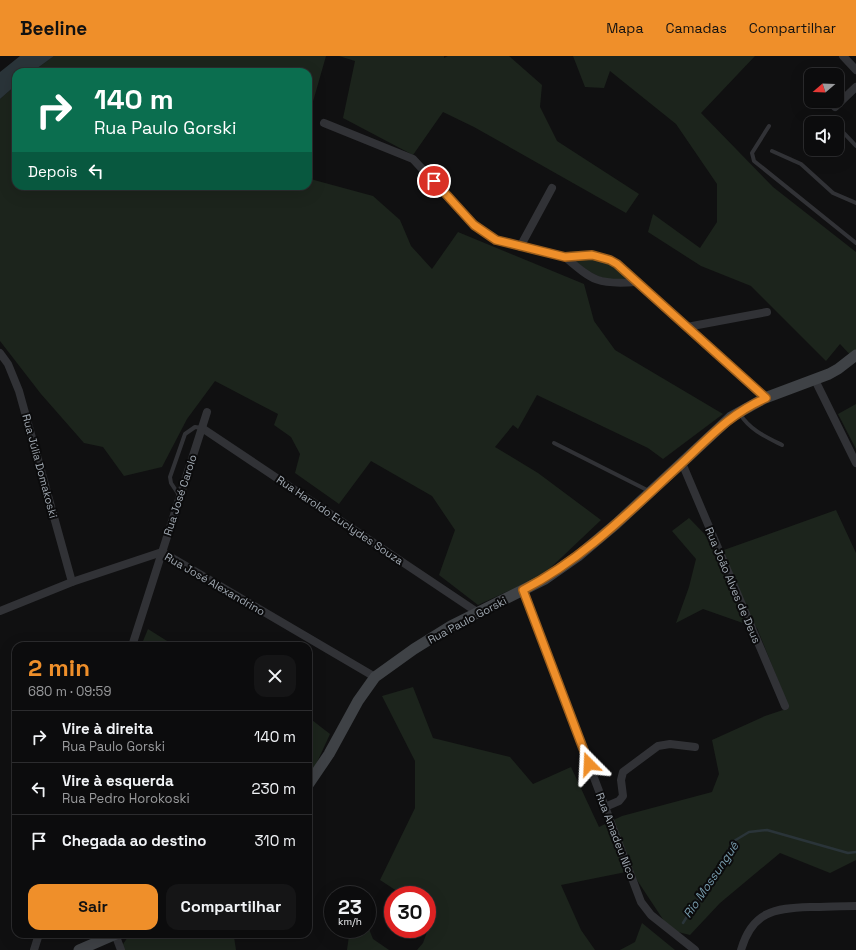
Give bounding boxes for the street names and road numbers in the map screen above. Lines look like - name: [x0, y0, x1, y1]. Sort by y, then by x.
- street label: Rua Júlia Domakoski: [19, 412, 61, 520]
- street label: Rua José Carolo: [160, 452, 200, 537]
- street label: Rua Haroldo Euclydes Souza: [274, 472, 407, 568]
- street label: Rua João Alves de Deus: [702, 525, 764, 645]
- street label: Rua José Alexandrino: [162, 550, 268, 619]
- street label: Rua Paulo Gorski: [425, 593, 509, 647]
- street label: Rua Amadeu Nico: [593, 791, 639, 882]

